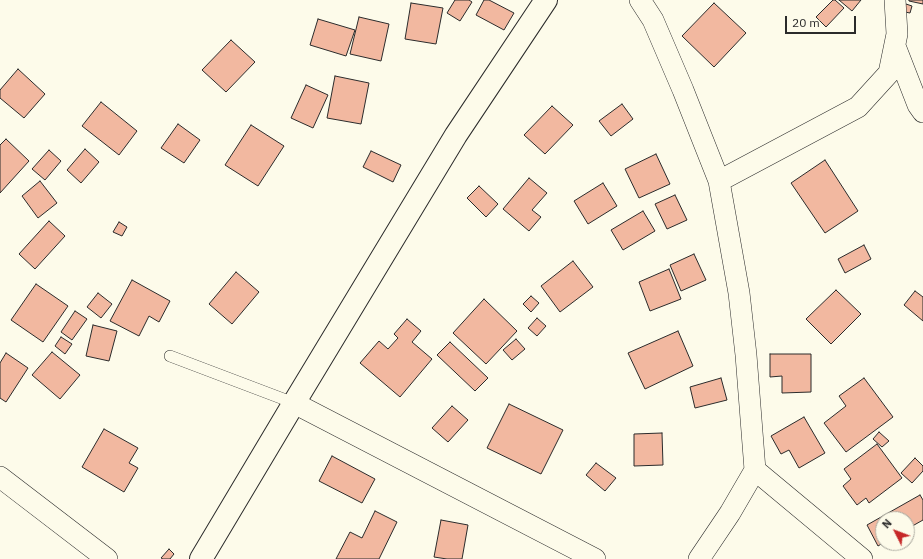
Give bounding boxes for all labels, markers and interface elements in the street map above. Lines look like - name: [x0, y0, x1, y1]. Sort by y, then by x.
- scale bar: [787, 8, 858, 34]
- text: 20 m: [792, 15, 820, 30]
- north arrow: [875, 511, 915, 551]
- text: N: [879, 516, 895, 531]

